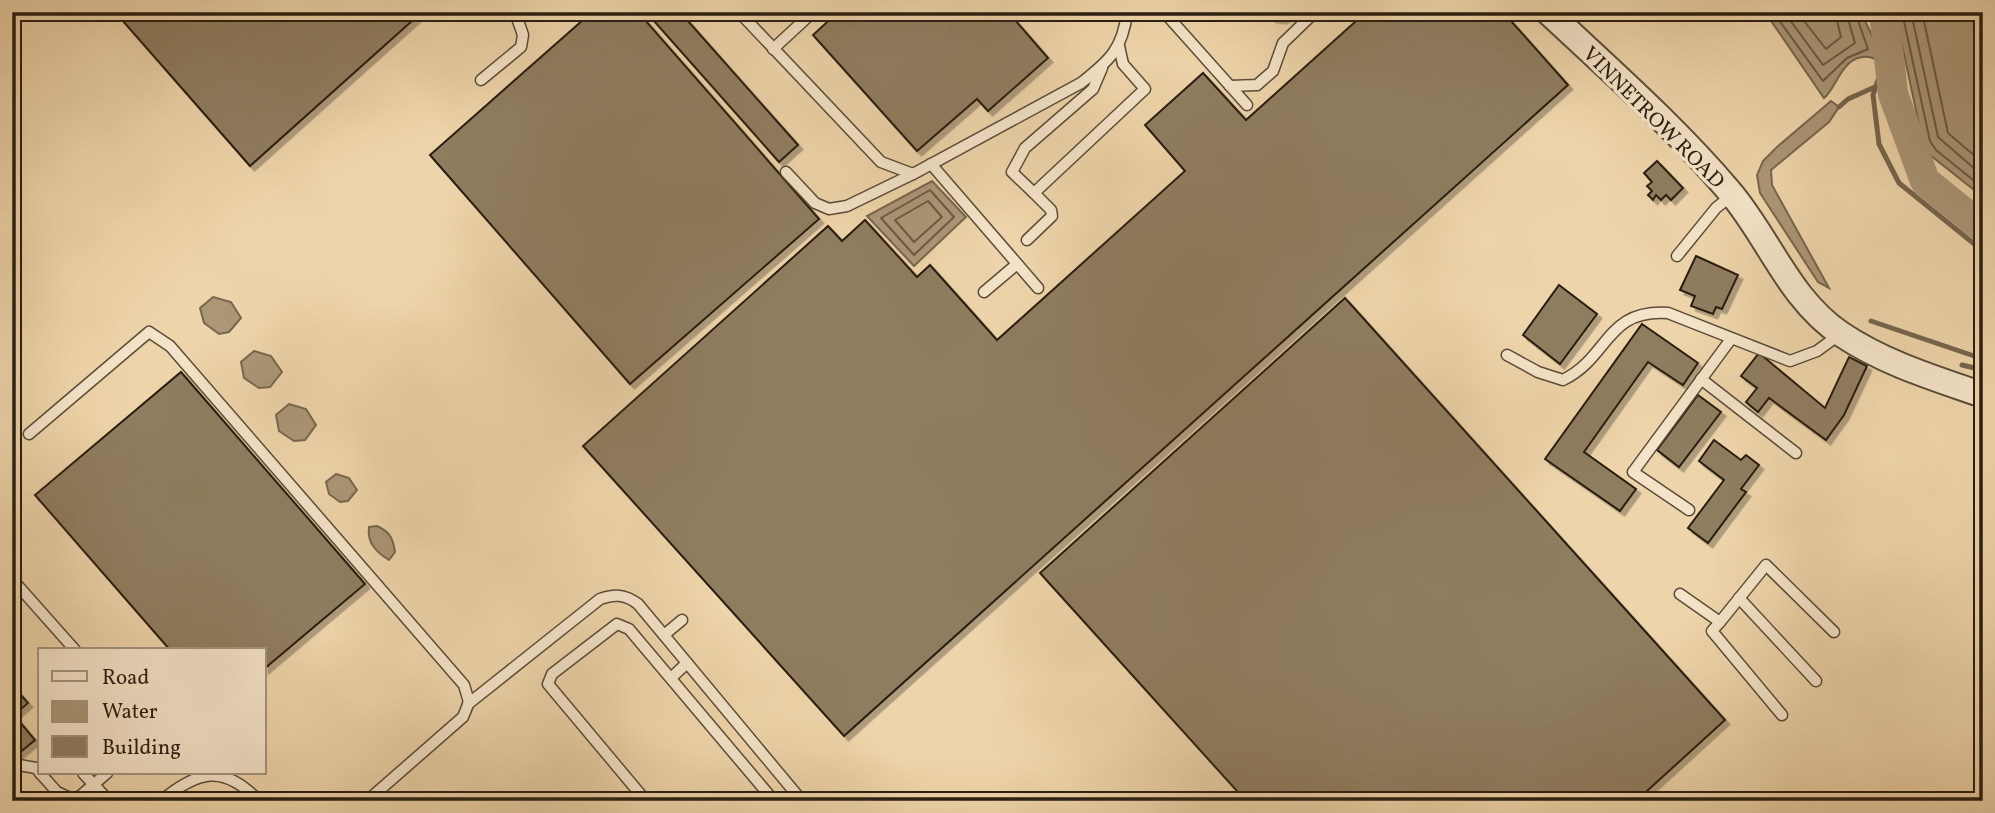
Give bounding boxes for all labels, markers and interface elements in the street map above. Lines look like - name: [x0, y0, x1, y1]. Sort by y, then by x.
- street label: VINNETROW ROAD: [1575, 40, 1731, 196]
- legend: [38, 648, 266, 774]
- text: Road: [102, 664, 149, 693]
- text: Water: [102, 698, 158, 727]
- text: Building: [102, 734, 181, 763]

